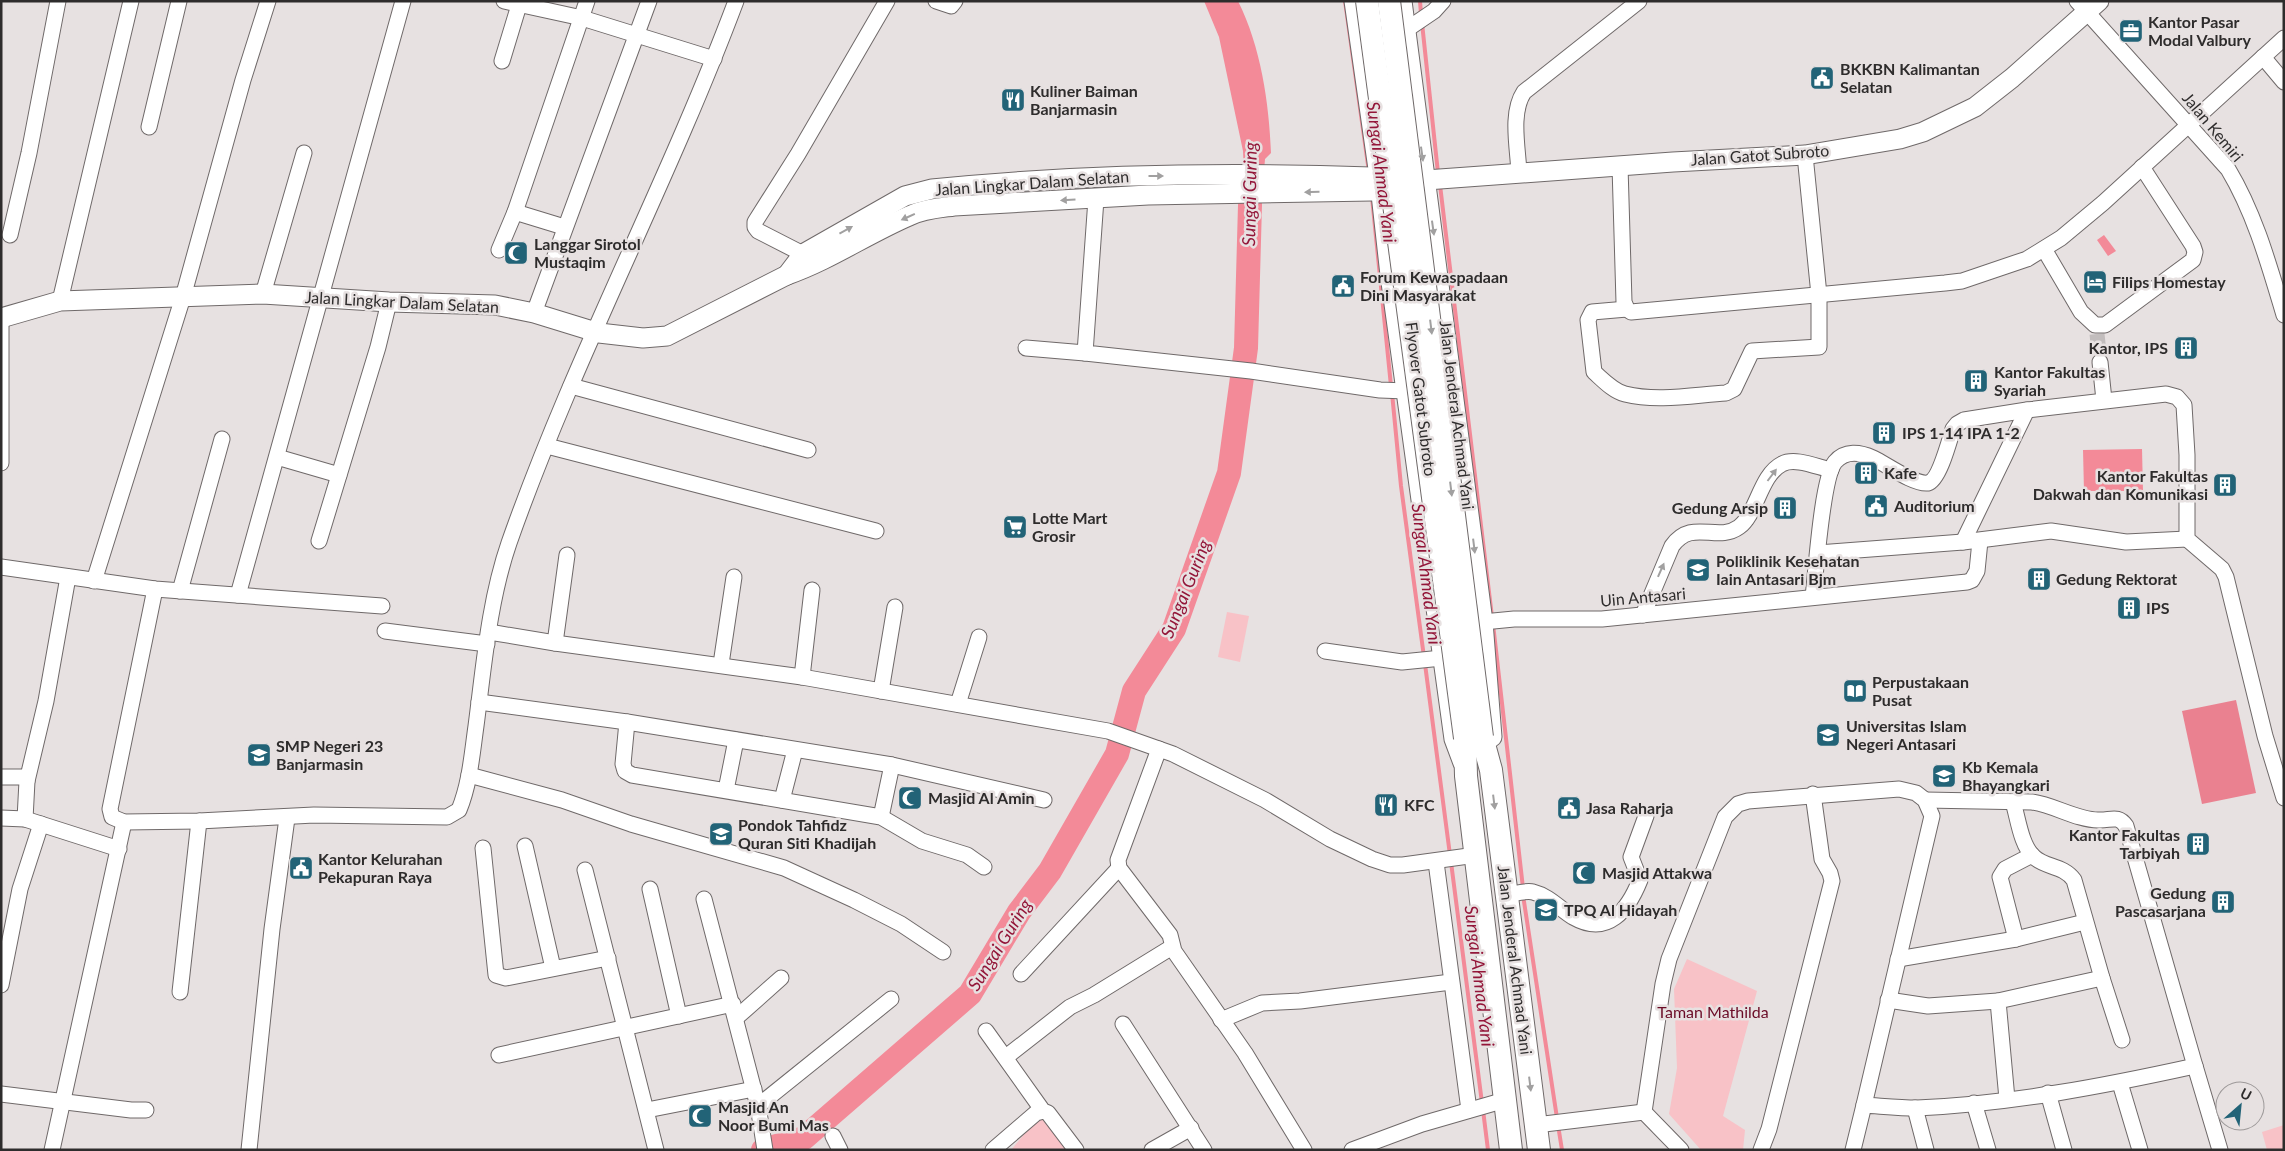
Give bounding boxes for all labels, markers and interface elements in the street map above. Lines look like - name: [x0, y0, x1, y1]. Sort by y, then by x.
- place label: Kantor Pasar Modal Valbury: [2148, 12, 2252, 49]
- office icon: Kantor Pasar Modal Valbury: [2118, 18, 2144, 44]
- place label: BKKBN Kalimantan Selatan: [1840, 59, 1980, 96]
- public building icon: BKKBN Kalimantan Selatan: [1809, 65, 1835, 91]
- place label: Kuliner Baiman Banjarmasin: [1030, 81, 1138, 118]
- restaurant icon: Kuliner Baiman Banjarmasin: [1000, 87, 1026, 113]
- street label: Jalan Kemiri: [2179, 88, 2248, 165]
- water label: Sungai Ahmad Yani: [1362, 100, 1402, 244]
- street label: Jalan Gatot Subroto: [1690, 140, 1830, 169]
- water label: Sungai Guring: [1237, 141, 1261, 246]
- one-way arrow: [1418, 146, 1426, 162]
- street label: Jalan Lingkar Dalam Selatan: [934, 166, 1130, 199]
- one-way arrow: [1148, 172, 1164, 180]
- one-way arrow: [1304, 188, 1320, 196]
- one-way arrow: [1060, 196, 1076, 204]
- one-way arrow: [901, 214, 915, 222]
- one-way arrow: [1429, 221, 1437, 237]
- one-way arrow: [839, 225, 852, 234]
- place label: Langgar Sirotol Mustaqim: [534, 234, 641, 271]
- mosque icon: Langgar Sirotol Mustaqim: [503, 240, 529, 266]
- place label: Forum Kewaspadaan Dini Masyarakat: [1360, 267, 1508, 304]
- hotel icon: Filips Homestay: [2082, 269, 2108, 295]
- place label: Filips Homestay: [2112, 272, 2226, 291]
- public building icon: Forum Kewaspadaan Dini Masyarakat: [1330, 273, 1356, 299]
- street label: Jalan Lingkar Dalam Selatan: [304, 287, 500, 316]
- street label: Jalan Jenderal Achmad Yani: [1436, 319, 1479, 511]
- one-way arrow: [1427, 320, 1435, 336]
- street label: Flyover Gatot Subroto: [1403, 321, 1440, 477]
- building icon: Kantor, IPS: [2173, 335, 2199, 361]
- place label: Kantor, IPS: [2089, 338, 2168, 357]
- place label: Kantor Fakultas Syariah: [1994, 362, 2105, 399]
- building icon: Kantor Fakultas Syariah: [1963, 368, 1989, 394]
- building icon: IPS 1-14 IPA 1-2: [1871, 420, 1897, 446]
- place label: IPS 1-14 IPA 1-2: [1902, 423, 2020, 442]
- building icon: Kafe: [1853, 460, 1879, 486]
- place label: Kafe: [1884, 463, 1917, 482]
- place label: Kantor Fakultas Dakwah dan Komunikasi: [2033, 466, 2208, 503]
- one-way arrow: [1766, 469, 1777, 482]
- building icon: Kantor Fakultas Dakwah dan Komunikasi: [2212, 472, 2238, 498]
- one-way arrow: [1447, 481, 1455, 497]
- public building icon: Auditorium: [1863, 493, 1889, 519]
- building icon: Gedung Arsip: [1772, 495, 1798, 521]
- place label: Auditorium: [1893, 496, 1975, 515]
- place label: Gedung Arsip: [1672, 498, 1768, 517]
- water label: Sungai Ahmad Yani: [1407, 502, 1447, 646]
- place label: Lotte Mart Grosir: [1032, 508, 1108, 545]
- supermarket icon: Lotte Mart Grosir: [1002, 514, 1028, 540]
- water label: Sungai Guring: [1155, 536, 1215, 641]
- one-way arrow: [1470, 538, 1478, 554]
- place label: Poliklinik Kesehatan Iain Antasari Bjm: [1716, 551, 1860, 588]
- school or university icon: Poliklinik Kesehatan Iain Antasari Bjm: [1685, 557, 1711, 583]
- one-way arrow: [1657, 563, 1665, 577]
- building icon: Gedung Rektorat: [2026, 566, 2052, 592]
- place label: Gedung Rektorat: [2056, 569, 2177, 588]
- street label: Uin Antasari: [1599, 583, 1687, 610]
- building icon: IPS: [2116, 595, 2142, 621]
- place label: IPS: [2146, 598, 2170, 617]
- place label: Perpustakaan Pusat: [1872, 672, 1969, 709]
- library icon: Perpustakaan Pusat: [1842, 678, 1868, 704]
- place label: Universitas Islam Negeri Antasari: [1846, 716, 1967, 753]
- school or university icon: Universitas Islam Negeri Antasari: [1815, 722, 1841, 748]
- place label: SMP Negeri 23 Banjarmasin: [276, 736, 383, 773]
- school or university icon: SMP Negeri 23 Banjarmasin: [246, 742, 272, 768]
- place label: Kb Kemala Bhayangkari: [1962, 757, 2050, 794]
- school or university icon: Kb Kemala Bhayangkari: [1931, 763, 1957, 789]
- mosque icon: Masjid Al Amin: [897, 785, 923, 811]
- place label: Masjid Al Amin: [928, 788, 1035, 807]
- restaurant icon: KFC: [1373, 792, 1399, 818]
- one-way arrow: [1491, 794, 1499, 810]
- place label: KFC: [1404, 795, 1435, 814]
- public building icon: Jasa Raharja: [1556, 795, 1582, 821]
- place label: Jasa Raharja: [1586, 798, 1673, 817]
- place label: Pondok Tahfidz Quran Siti Khadijah: [738, 815, 876, 852]
- school or university icon: Pondok Tahfidz Quran Siti Khadijah: [708, 821, 734, 847]
- place label: Kantor Fakultas Tarbiyah: [2069, 825, 2180, 862]
- building icon: Kantor Fakultas Tarbiyah: [2185, 831, 2211, 857]
- place label: Kantor Kelurahan Pekapuran Raya: [318, 849, 443, 886]
- public building icon: Kantor Kelurahan Pekapuran Raya: [288, 855, 314, 881]
- mosque icon: Masjid Attakwa: [1571, 860, 1597, 886]
- place label: Masjid Attakwa: [1602, 863, 1712, 882]
- street label: Jalan Jenderal Achmad Yani: [1494, 864, 1537, 1056]
- place label: Gedung Pascasarjana: [2115, 883, 2207, 920]
- building icon: Gedung Pascasarjana: [2210, 889, 2236, 915]
- water label: Sungai Guring: [962, 894, 1036, 994]
- school or university icon: TPQ Al Hidayah: [1533, 897, 1559, 923]
- place label: TPQ Al Hidayah: [1564, 900, 1677, 919]
- water label: Sungai Ahmad Yani: [1460, 904, 1500, 1048]
- park label: Taman Mathilda: [1657, 1002, 1769, 1021]
- one-way arrow: [1527, 1077, 1535, 1093]
- north arrow: [2215, 1081, 2265, 1131]
- text: U: [2238, 1084, 2255, 1104]
- place label: Masjid An Noor Bumi Mas: [718, 1097, 829, 1134]
- mosque icon: Masjid An Noor Bumi Mas: [687, 1103, 713, 1129]

